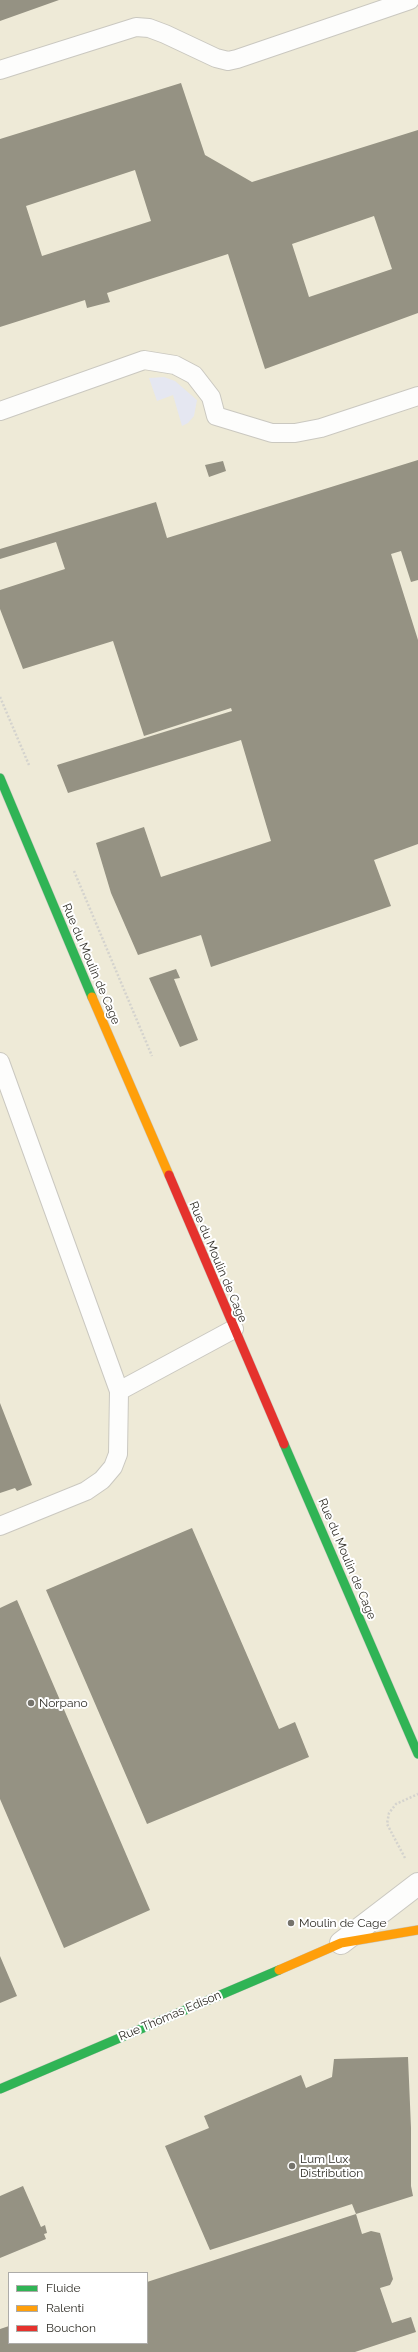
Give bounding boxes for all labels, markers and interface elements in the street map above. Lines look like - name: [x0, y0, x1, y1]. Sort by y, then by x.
- street label: Rue du Moulin de Cage: [59, 901, 123, 1027]
- street label: Rue du Moulin de Cage: [186, 1199, 250, 1325]
- street label: Rue du Moulin de Cage: [315, 1496, 379, 1622]
- place label: Norpano: [39, 1696, 88, 1710]
- marker: Norpano: [26, 1698, 36, 1708]
- place label: Moulin de Cage: [299, 1916, 386, 1930]
- marker: Moulin de Cage: [286, 1918, 296, 1928]
- street label: Rue Thomas Edison: [117, 1988, 223, 2044]
- place label: Lum Lux Distribution: [300, 2152, 363, 2180]
- marker: Lum Lux Distribution: [287, 2161, 297, 2171]
- legend: [8, 2272, 148, 2344]
- text: Fluide: [46, 2281, 81, 2295]
- text: Ralenti: [46, 2301, 84, 2315]
- text: Bouchon: [46, 2321, 96, 2335]

